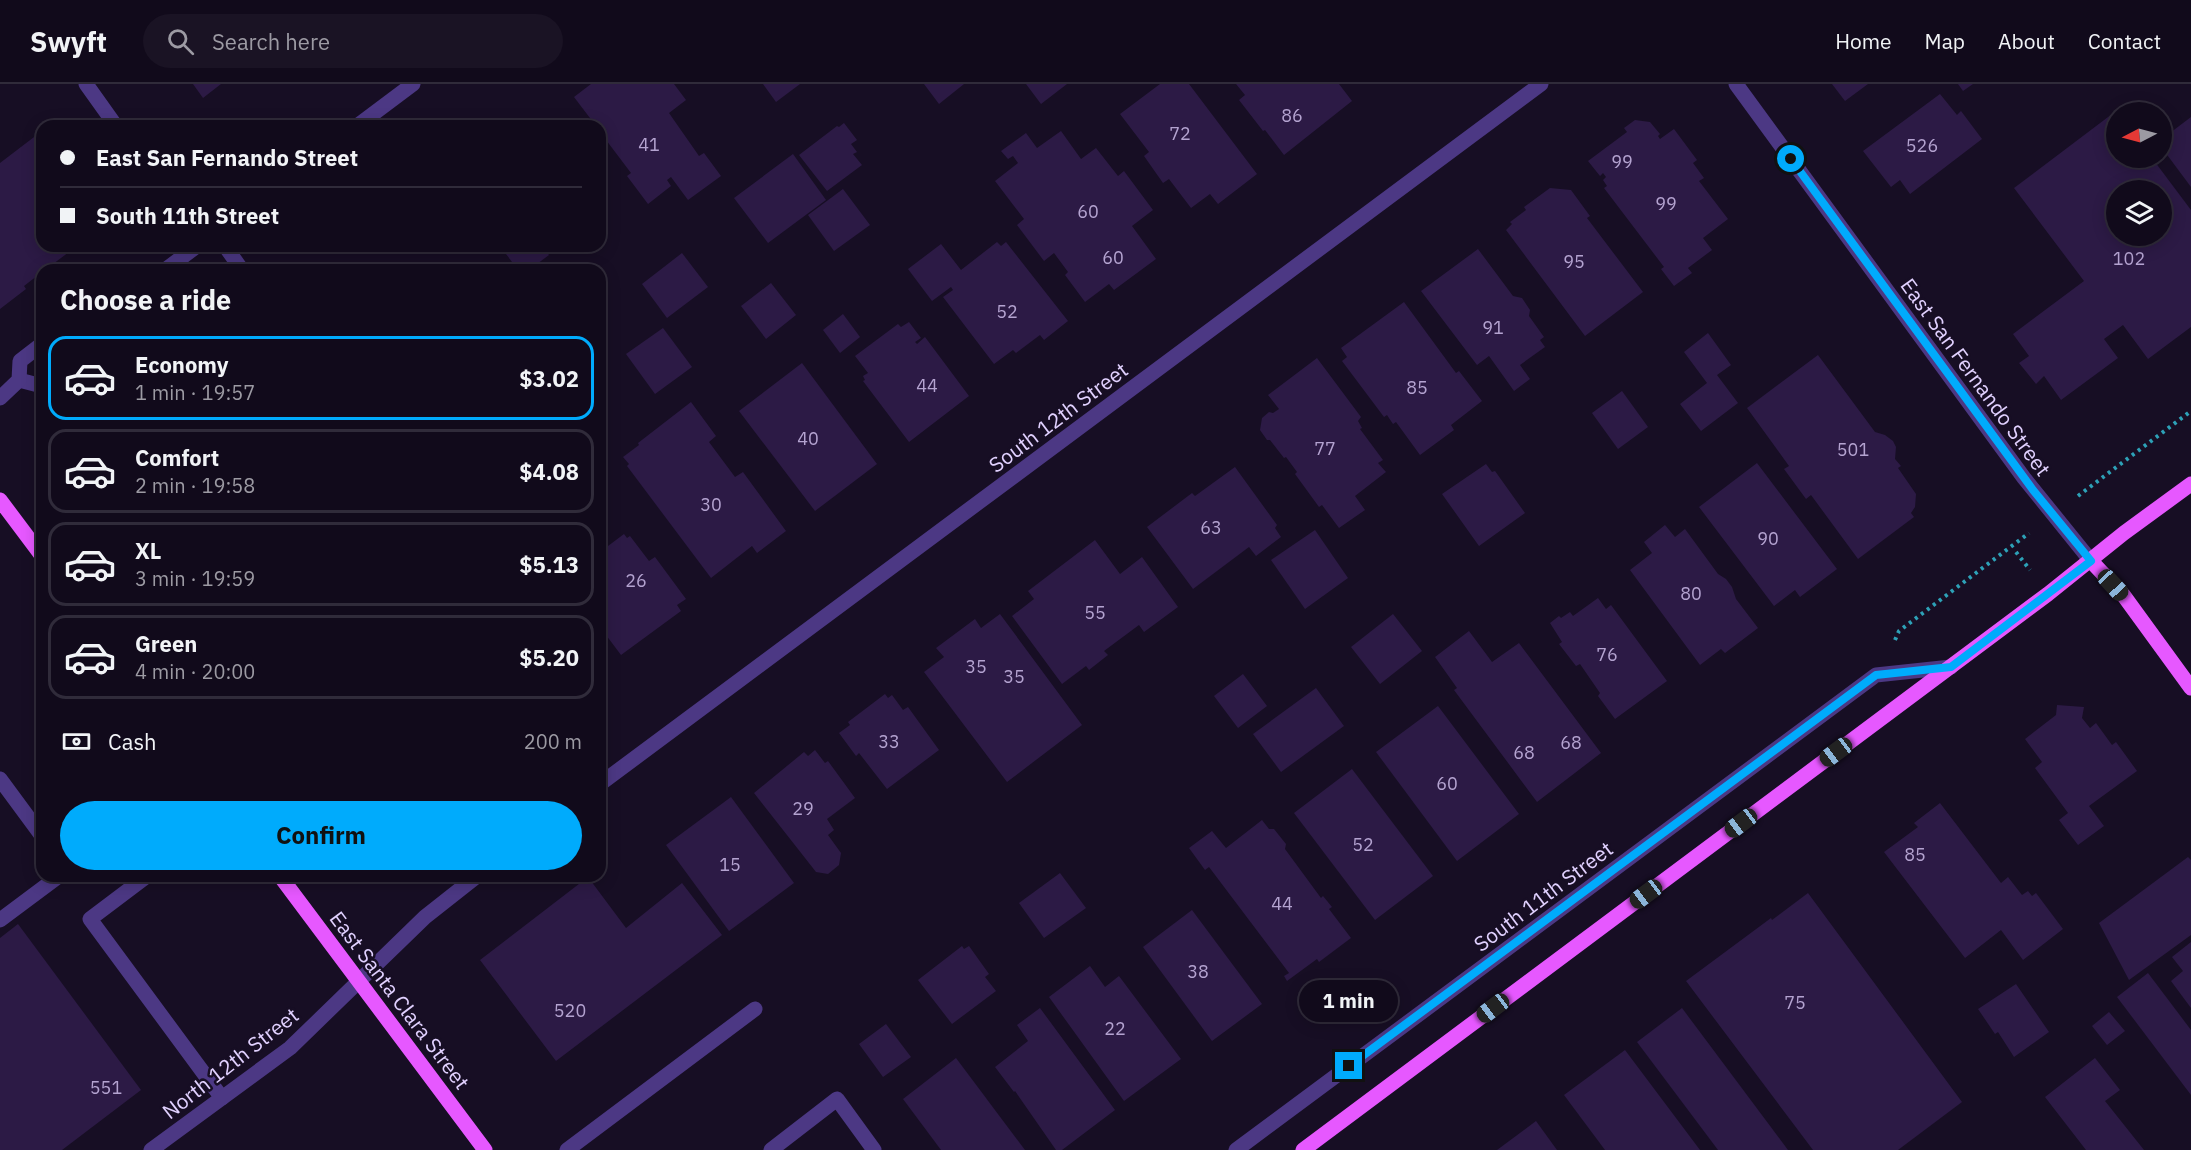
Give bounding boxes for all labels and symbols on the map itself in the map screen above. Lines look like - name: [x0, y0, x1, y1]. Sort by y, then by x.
- north arrow: [2106, 102, 2172, 168]
- house number: 86: [1281, 104, 1303, 127]
- house number: 72: [1169, 122, 1191, 145]
- house number: 41: [638, 133, 660, 156]
- house number: 526: [1906, 134, 1938, 157]
- route start: [1777, 145, 1804, 172]
- house number: 99: [1611, 150, 1633, 173]
- house number: 99: [1655, 192, 1677, 215]
- house number: 60: [1077, 200, 1099, 223]
- house number: 60: [1102, 246, 1124, 269]
- house number: 102: [2113, 247, 2145, 270]
- house number: 95: [1563, 250, 1585, 273]
- street label: East San Fernando Street: [1895, 272, 2057, 482]
- house number: 52: [996, 300, 1018, 323]
- house number: 91: [1482, 316, 1504, 339]
- street label: South 12th Street: [983, 356, 1133, 478]
- house number: 44: [916, 374, 938, 397]
- house number: 85: [1406, 376, 1428, 399]
- house number: 40: [797, 427, 819, 450]
- house number: 77: [1314, 437, 1336, 460]
- house number: 501: [1837, 438, 1869, 461]
- house number: 30: [700, 493, 722, 516]
- house number: 63: [1200, 516, 1222, 539]
- house number: 90: [1757, 527, 1779, 550]
- car: [2094, 566, 2132, 604]
- house number: 26: [625, 569, 647, 592]
- house number: 80: [1680, 582, 1702, 605]
- house number: 55: [1084, 601, 1106, 624]
- house number: 76: [1596, 643, 1618, 666]
- house number: 35: [965, 655, 987, 678]
- house number: 35: [1003, 665, 1025, 688]
- house number: 33: [878, 730, 900, 753]
- house number: 68: [1560, 731, 1582, 754]
- car: [1816, 734, 1856, 770]
- house number: 68: [1513, 741, 1535, 764]
- house number: 60: [1436, 772, 1458, 795]
- house number: 29: [792, 797, 814, 820]
- car: [1721, 805, 1761, 841]
- house number: 52: [1352, 833, 1374, 856]
- street label: South 11th Street: [1468, 835, 1618, 957]
- house number: 85: [1904, 843, 1926, 866]
- house number: 15: [719, 853, 741, 876]
- car: [1626, 876, 1666, 912]
- house number: 44: [1271, 892, 1293, 915]
- street label: East Santa Clara Street: [324, 905, 476, 1095]
- house number: 38: [1187, 960, 1209, 983]
- callout: 1 min: [1300, 979, 1398, 1021]
- car: [1473, 990, 1513, 1026]
- house number: 75: [1784, 991, 1806, 1014]
- house number: 520: [554, 999, 586, 1022]
- street label: North 12th Street: [156, 1001, 304, 1125]
- house number: 22: [1104, 1017, 1126, 1040]
- route end: [1335, 1052, 1362, 1079]
- house number: 551: [90, 1076, 122, 1099]

